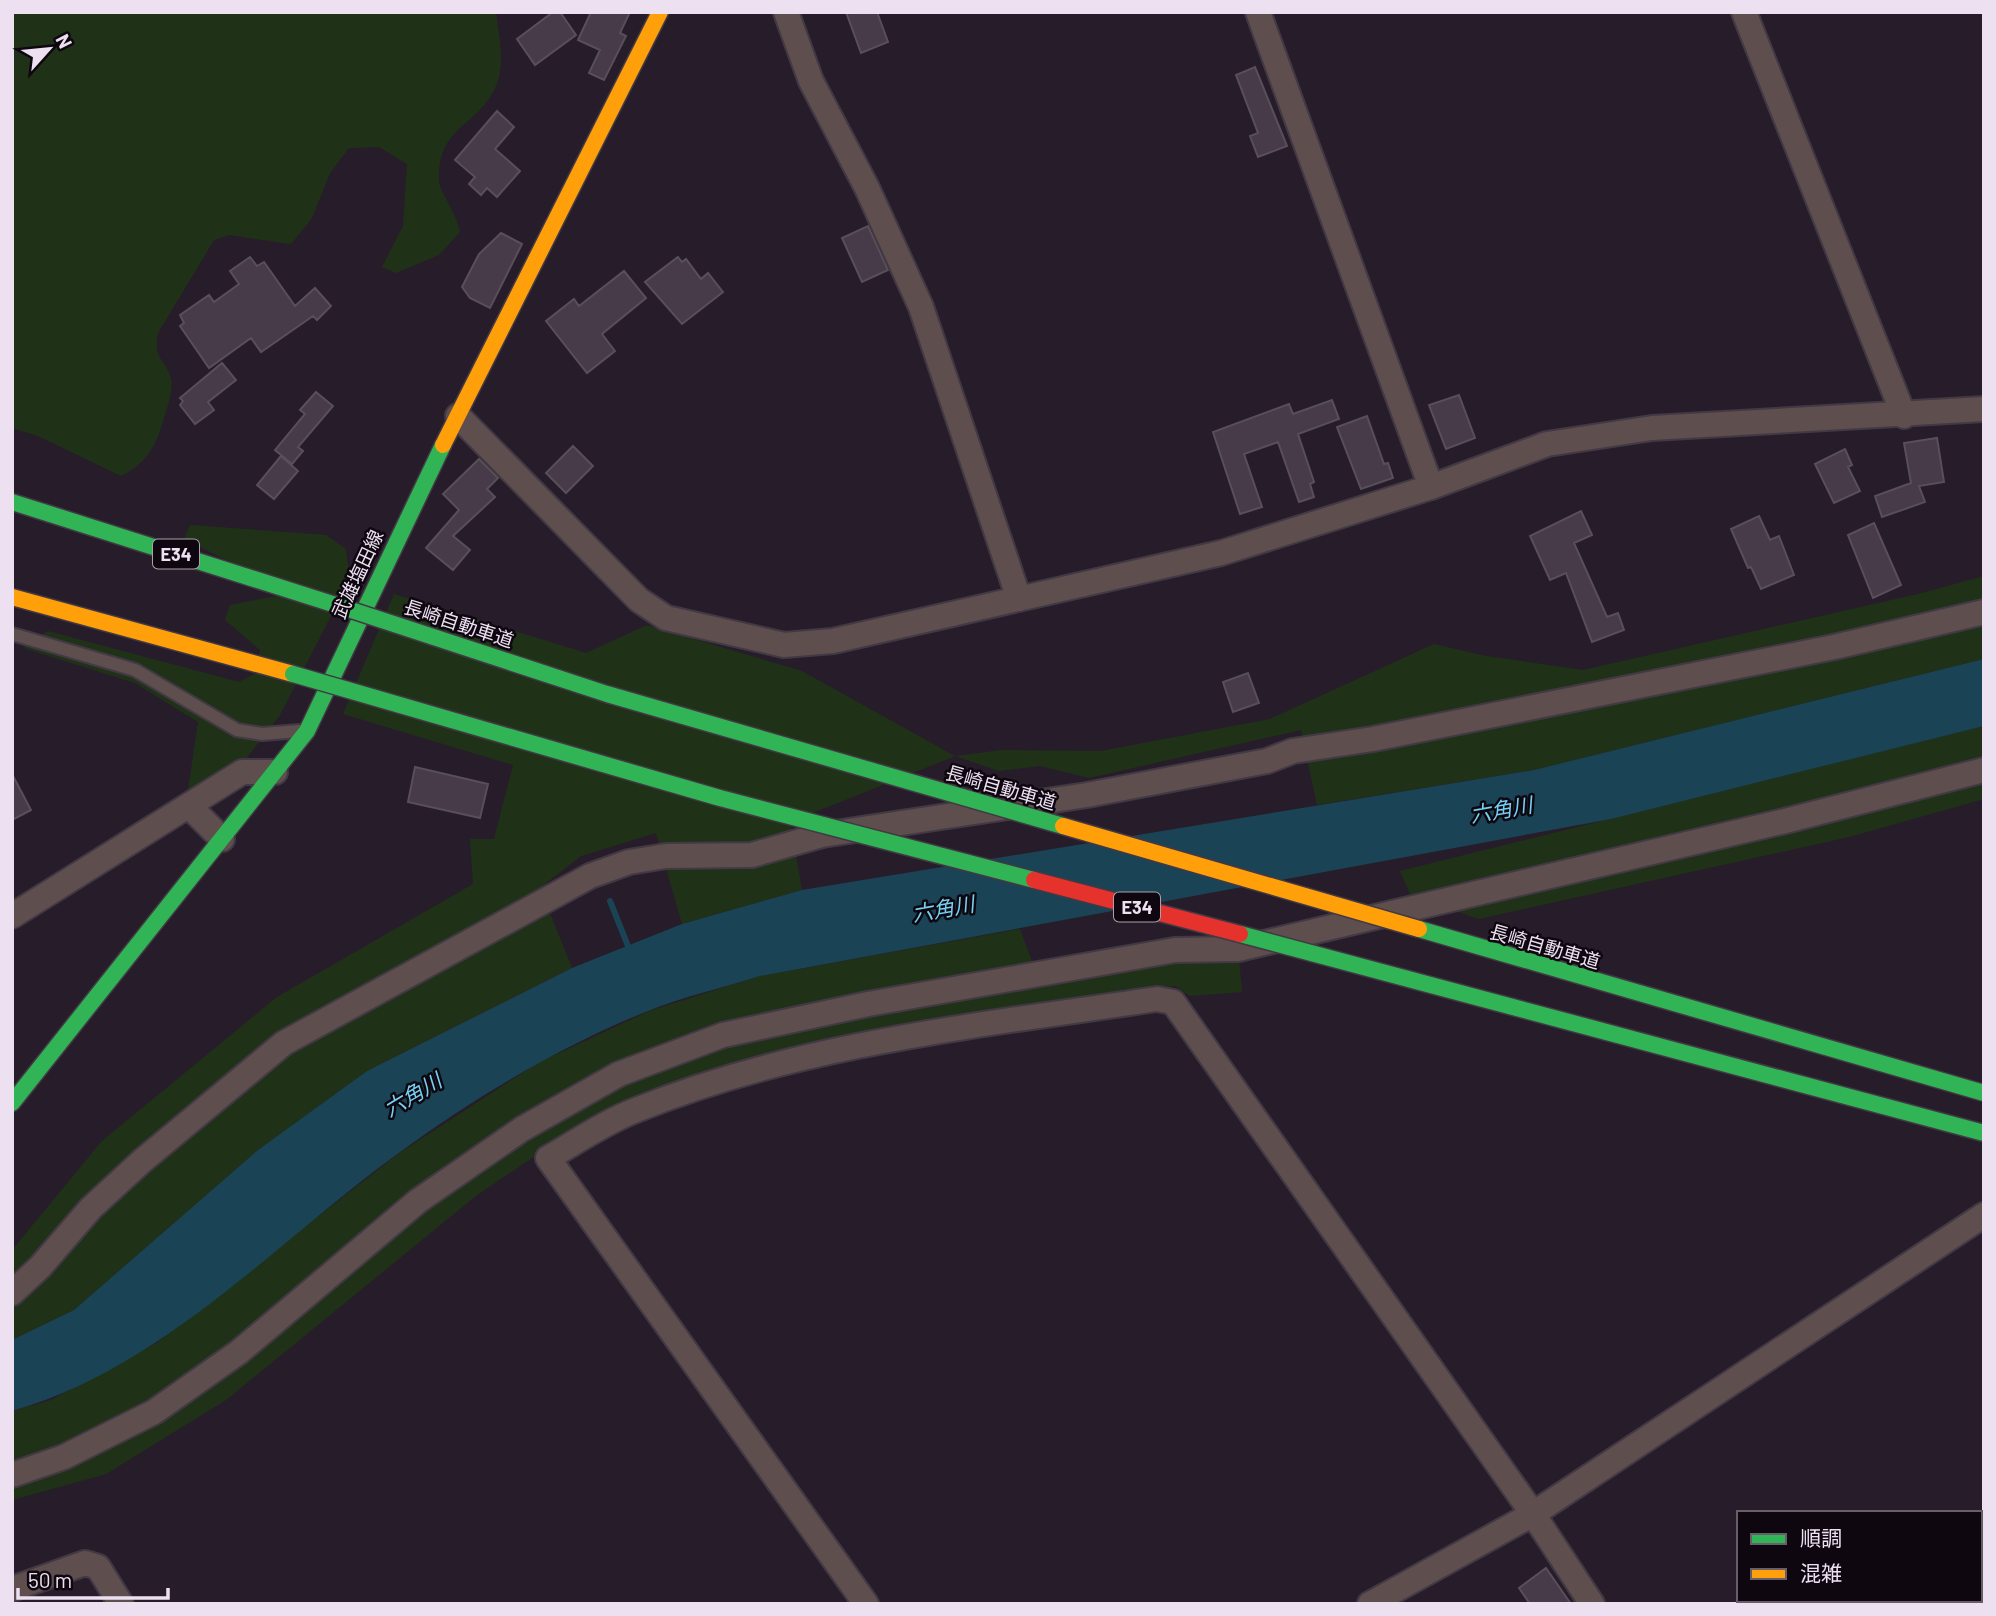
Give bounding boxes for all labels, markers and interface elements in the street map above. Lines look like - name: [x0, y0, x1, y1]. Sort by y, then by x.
- north arrow: [14, 14, 84, 84]
- text: N: [51, 30, 78, 52]
- street label: 武雄塩田線: [326, 526, 388, 622]
- road number: E34: [153, 540, 199, 568]
- street label: 長崎自動車道: [401, 594, 517, 652]
- street label: 長崎自動車道: [943, 760, 1059, 814]
- water label: 六角川: [1468, 791, 1536, 827]
- water label: 六角川: [910, 890, 978, 926]
- road number: E34: [1114, 893, 1160, 922]
- street label: 長崎自動車道: [1487, 919, 1603, 973]
- water label: 六角川: [379, 1066, 447, 1121]
- legend: [1737, 1511, 1982, 1602]
- text: 順調: [1800, 1525, 1842, 1550]
- scale bar: [18, 1556, 168, 1600]
- text: 混雑: [1800, 1560, 1842, 1585]
- text: 50 m: [28, 1567, 72, 1592]

